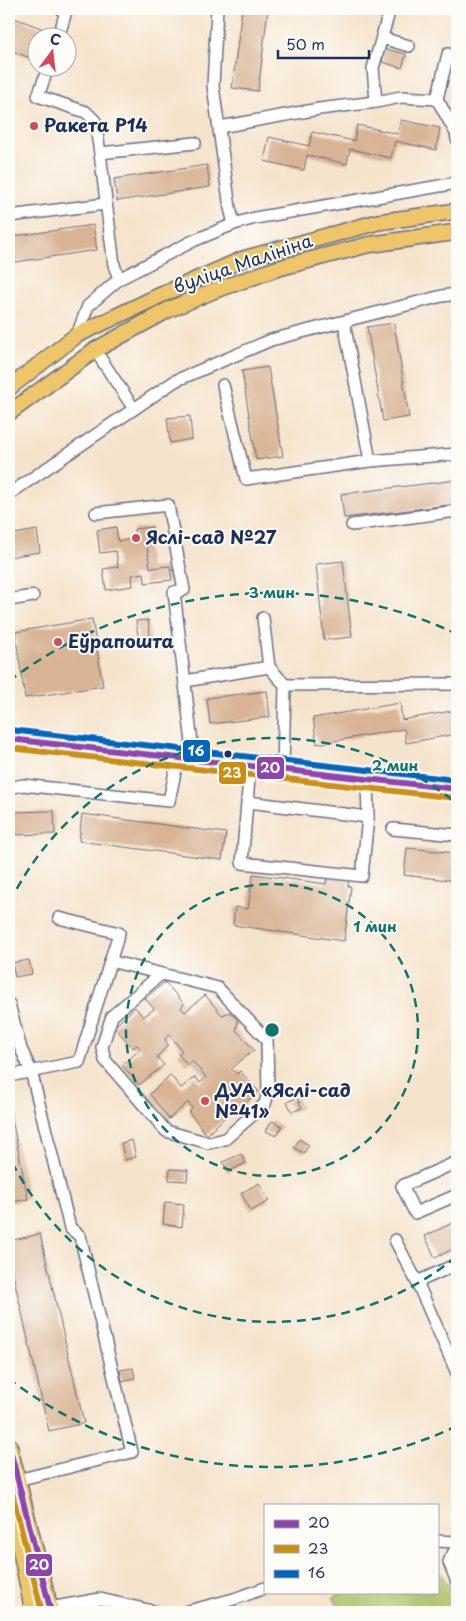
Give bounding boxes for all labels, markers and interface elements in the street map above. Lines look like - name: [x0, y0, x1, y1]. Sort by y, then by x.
- text: С: [48, 27, 63, 50]
- north arrow: [28, 28, 78, 78]
- scale bar: [278, 28, 370, 60]
- text: 50 m: [286, 32, 325, 55]
- place label: Ракета Р14: [44, 111, 148, 138]
- marker: Ракета Р14: [28, 120, 40, 132]
- street label: вуліца Малініна: [169, 226, 317, 299]
- place label: Яслі-сад №27: [145, 523, 277, 550]
- marker: Яслі-сад №27: [130, 532, 142, 544]
- text: 3 мин: [249, 580, 295, 603]
- place label: Еўрапошта: [68, 627, 174, 654]
- marker: Еўрапошта: [52, 636, 64, 648]
- line badge: 16: [182, 739, 211, 763]
- text: 16: [188, 740, 204, 761]
- unlabelled marker: [223, 749, 233, 759]
- text: 2 мин: [372, 753, 419, 776]
- line badge: 20: [256, 756, 285, 780]
- text: 20: [260, 757, 280, 778]
- line badge: 23: [218, 761, 247, 785]
- text: 23: [223, 762, 241, 783]
- text: 1 мин: [353, 914, 397, 937]
- centre of rings: [263, 1021, 281, 1039]
- place label: ДУА «Яслі-сад №41»: [214, 1076, 351, 1124]
- marker: ДУА «Яслі-сад №41»: [199, 1095, 211, 1107]
- legend: [264, 1504, 438, 1594]
- text: 20: [308, 1510, 329, 1533]
- text: 23: [308, 1536, 328, 1559]
- line badge: 20: [25, 1553, 53, 1577]
- text: 20: [29, 1554, 49, 1575]
- text: 16: [308, 1560, 325, 1583]

